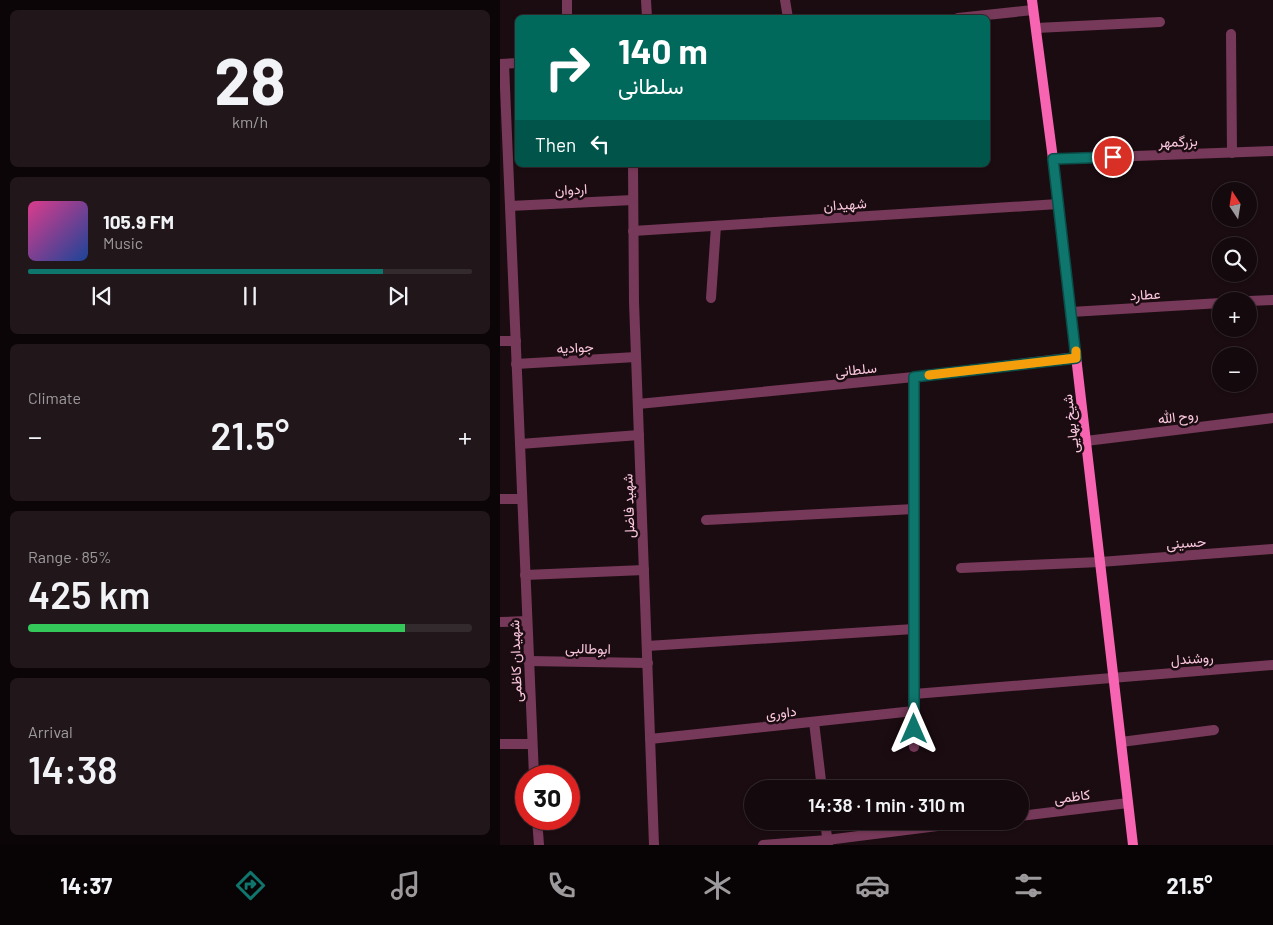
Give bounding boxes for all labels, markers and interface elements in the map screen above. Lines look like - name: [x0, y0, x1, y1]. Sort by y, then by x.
- text: 140 m: [618, 29, 708, 71]
- icon: right: [535, 35, 600, 100]
- text: 28: [214, 40, 286, 118]
- text: سلطانی: [618, 72, 684, 98]
- text: km/h: [232, 112, 268, 131]
- icon: left: [586, 130, 614, 158]
- street label: بزرگمهر: [1157, 132, 1198, 151]
- text: Then: [535, 133, 576, 156]
- pin: [1092, 136, 1134, 178]
- icon: arrive: [1099, 143, 1127, 171]
- street label: اردوان: [554, 180, 588, 199]
- north arrow: [1212, 182, 1258, 228]
- map controls: [1212, 182, 1257, 392]
- street label: شهیدان: [823, 194, 867, 215]
- text: 105.9 FM: [103, 210, 174, 233]
- text: Music: [103, 233, 143, 252]
- button: search: [1212, 237, 1257, 282]
- icon: previous: [88, 282, 116, 310]
- icon: pause: [236, 282, 264, 310]
- icon: next: [384, 282, 412, 310]
- street label: عطارد: [1129, 285, 1161, 304]
- button: +: [1212, 292, 1257, 337]
- street label: جوادیه: [556, 338, 594, 357]
- button: −: [1212, 347, 1257, 392]
- street label: سلطانی: [834, 358, 878, 381]
- text: Climate: [28, 388, 81, 407]
- street label: شیخ بهایی: [1058, 393, 1085, 455]
- street label: روح الله: [1157, 405, 1200, 430]
- text: 21.5°: [211, 412, 289, 458]
- text: −: [28, 419, 42, 453]
- text: +: [458, 419, 472, 453]
- street label: شهید فاضل: [618, 473, 639, 539]
- street label: حسینی: [1165, 532, 1207, 553]
- text: Range · 85%: [28, 547, 112, 566]
- text: 425 km: [28, 571, 150, 617]
- street label: شهیدان کاظمی: [505, 620, 526, 702]
- street label: ابوطالبی: [565, 639, 611, 658]
- street label: روشندل: [1170, 648, 1214, 670]
- street label: داوری: [765, 702, 798, 723]
- position arrow: [887, 702, 939, 754]
- text: Arrival: [28, 722, 73, 741]
- text: 14:38: [28, 746, 118, 792]
- speed limit sign: 30: [515, 765, 580, 830]
- street label: کاظمی: [1053, 785, 1091, 808]
- text: 14:38 · 1 min · 310 m: [808, 793, 965, 816]
- icon: directions: [233, 868, 268, 903]
- icon: music: [388, 868, 423, 903]
- icon: phone: [544, 868, 579, 903]
- icon: climate: [700, 868, 735, 903]
- icon: car: [855, 868, 890, 903]
- icon: filters: [1011, 868, 1046, 903]
- text: 14:37: [60, 872, 112, 898]
- text: 21.5°: [1167, 872, 1213, 898]

